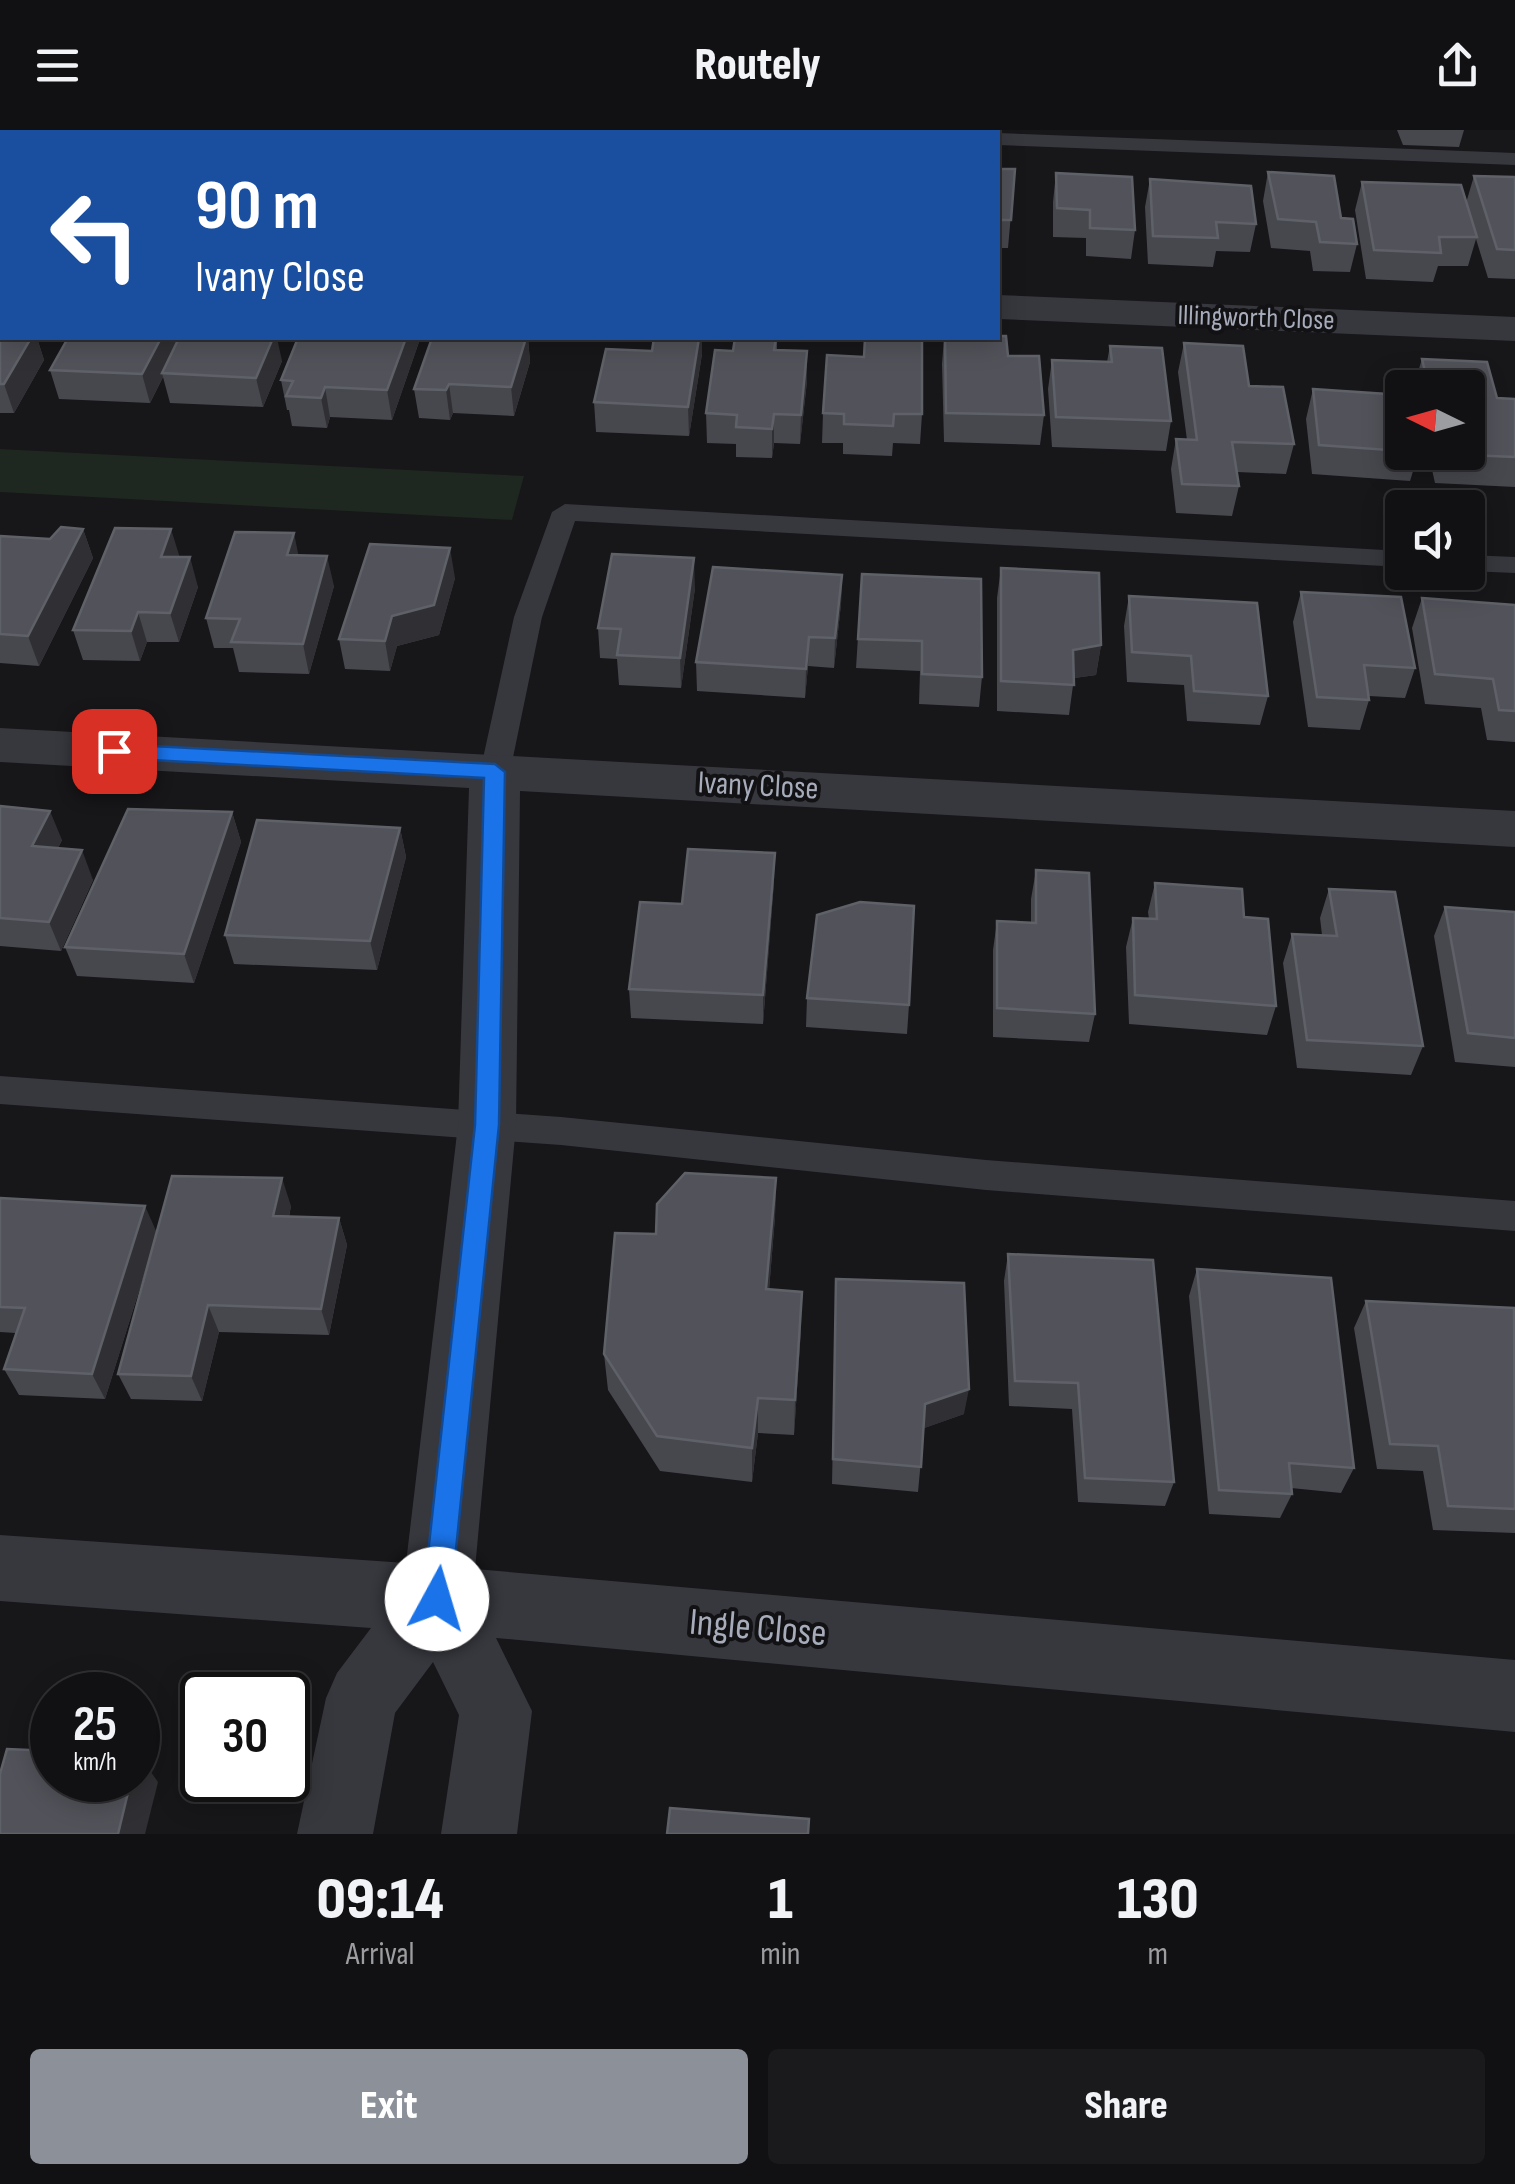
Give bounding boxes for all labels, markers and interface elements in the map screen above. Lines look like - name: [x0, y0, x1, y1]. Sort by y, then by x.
- icon: menu: [30, 38, 85, 93]
- text: Routely: [694, 38, 821, 93]
- icon: share: [1430, 38, 1485, 93]
- text: 90 m: [195, 165, 319, 249]
- icon: left: [30, 170, 160, 300]
- text: Ivany Close: [195, 250, 365, 305]
- street label: Illingworth Close: [1177, 299, 1335, 337]
- north arrow: [1385, 370, 1485, 470]
- map controls: [1385, 370, 1485, 590]
- button: sound: [1385, 490, 1485, 590]
- pin: [72, 709, 157, 794]
- icon: arrive: [87, 724, 142, 779]
- street label: Ivany Close: [697, 763, 819, 809]
- position arrow: [385, 1547, 489, 1651]
- street label: Ingle Close: [687, 1600, 829, 1656]
- speed limit sign: 30: [180, 1672, 310, 1802]
- text: 25: [73, 1695, 117, 1755]
- text: km/h: [73, 1747, 117, 1778]
- text: 09:14: [316, 1864, 444, 1936]
- text: 1: [768, 1864, 793, 1936]
- text: 130: [1117, 1864, 1199, 1936]
- text: Arrival: [346, 1935, 415, 1974]
- text: min: [760, 1935, 801, 1974]
- text: m: [1148, 1935, 1168, 1974]
- button: Exit: [30, 2049, 748, 2164]
- button: Share: [768, 2049, 1485, 2164]

